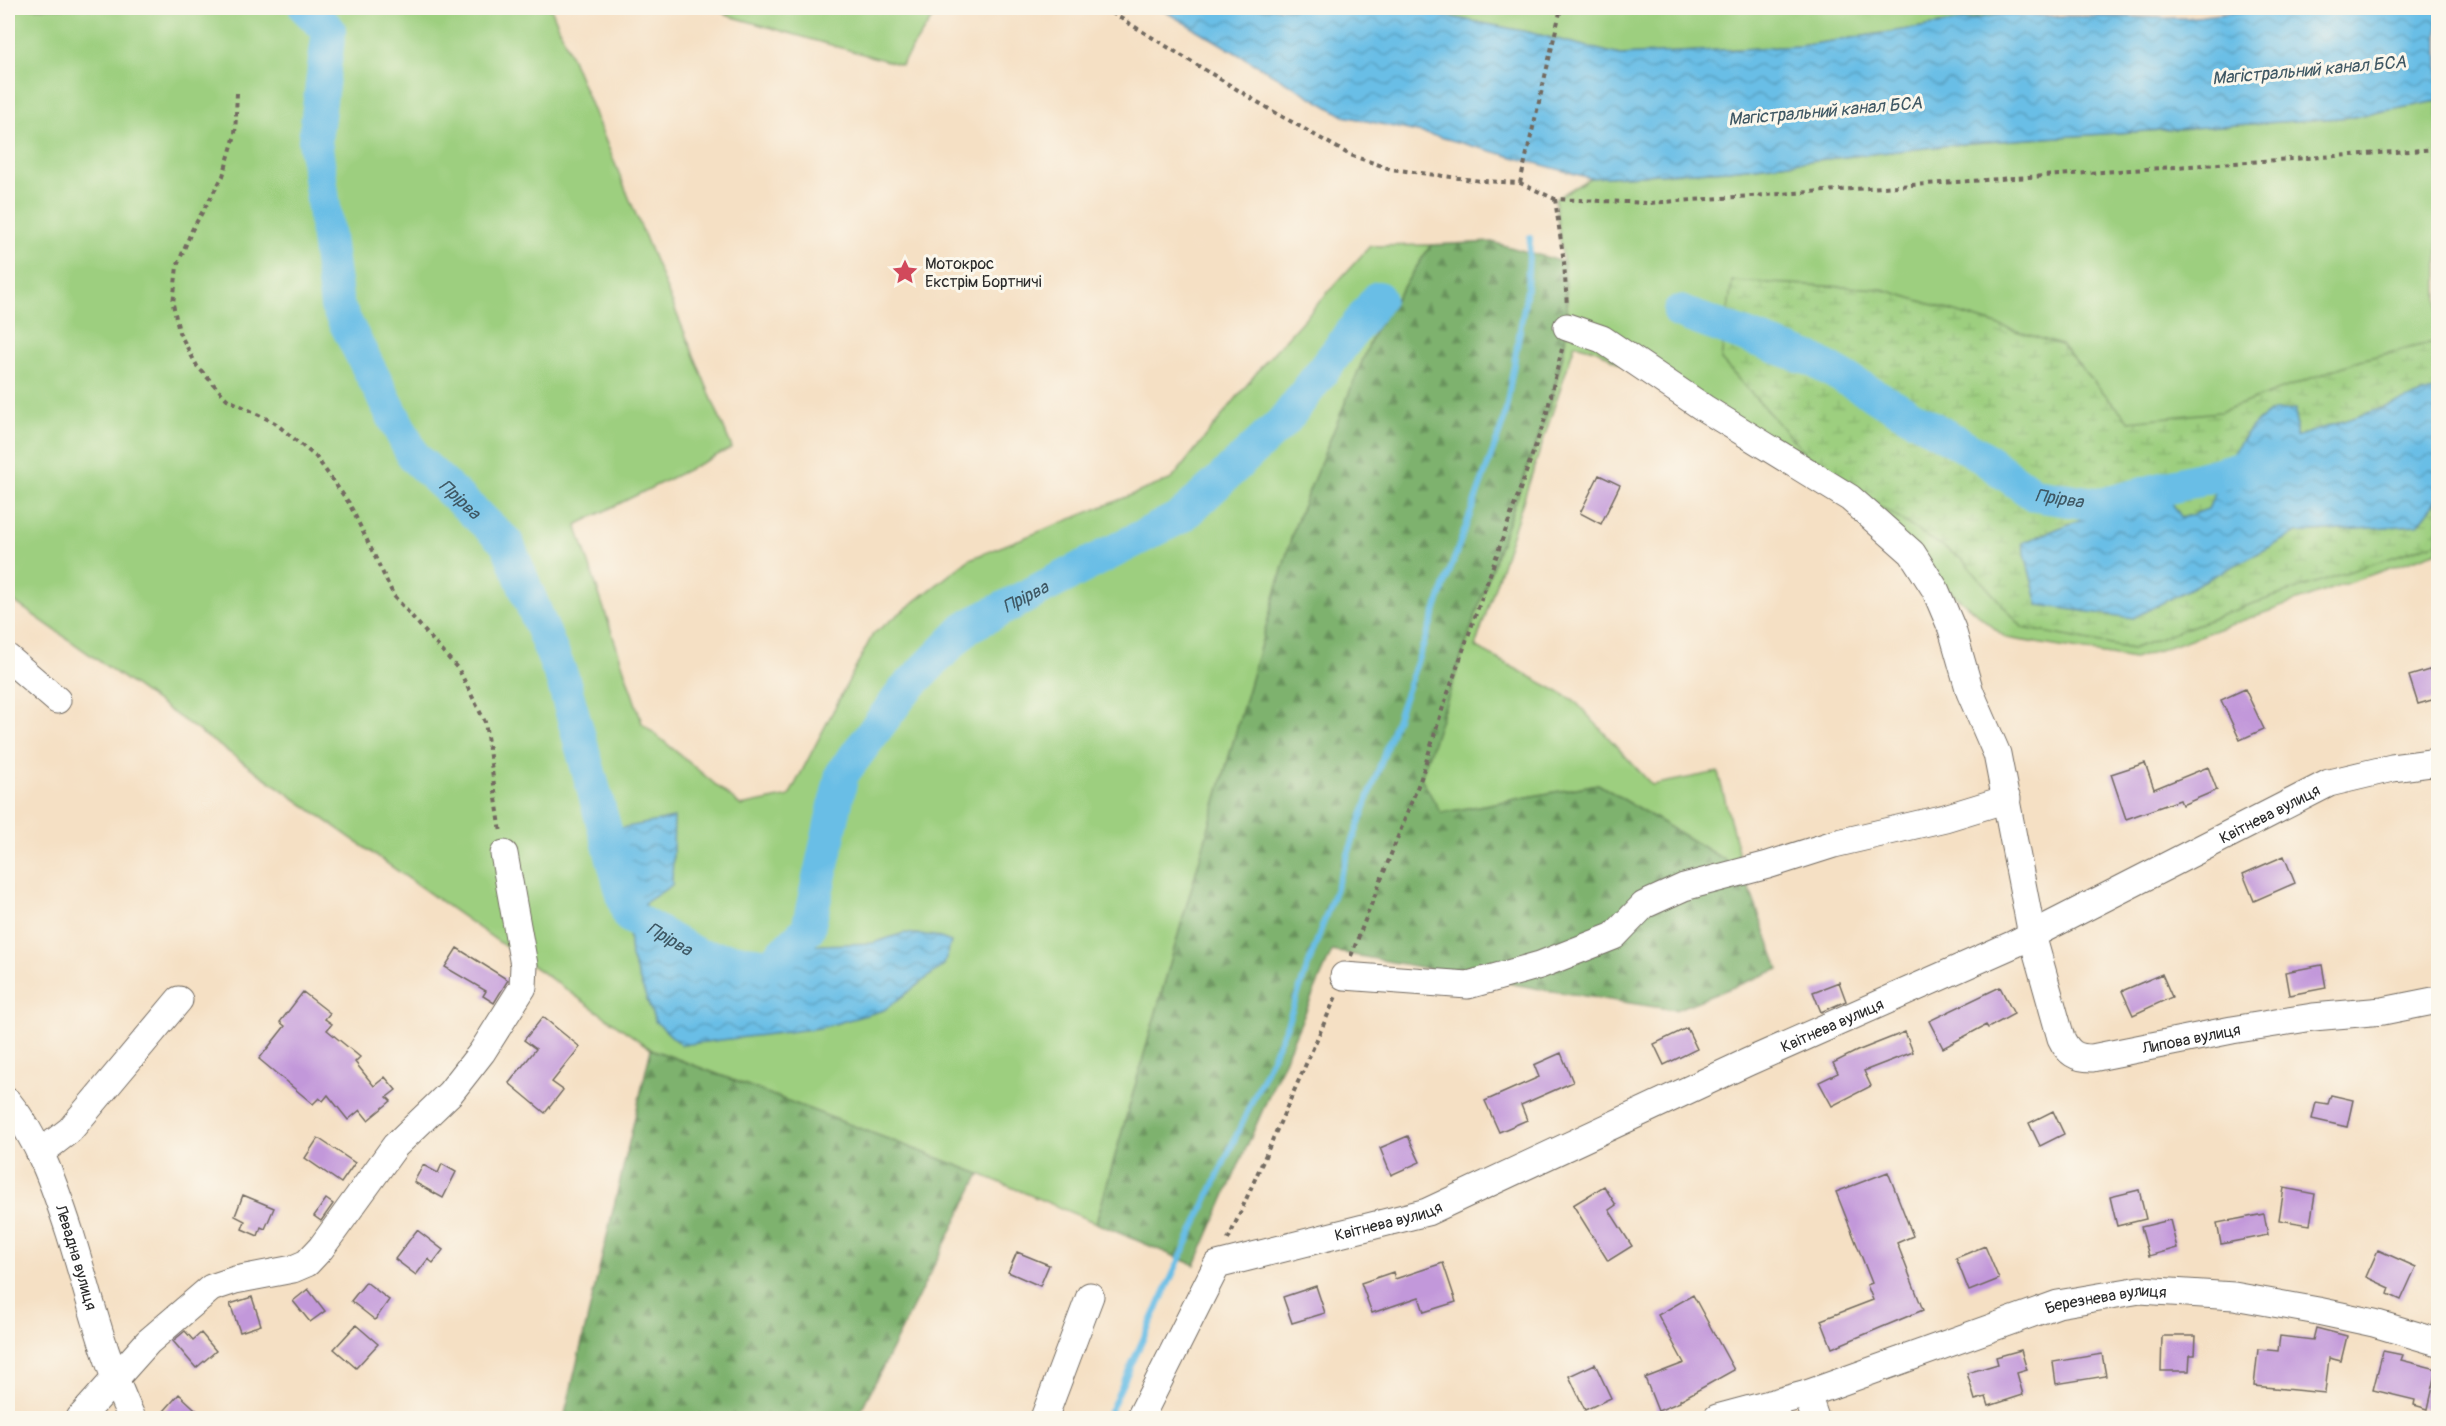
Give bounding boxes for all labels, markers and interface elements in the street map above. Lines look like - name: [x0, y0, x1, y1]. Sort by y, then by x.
- water label: Магістральний канал БСА: [2211, 51, 2407, 90]
- water label: Магістральний канал БСА: [1727, 92, 1923, 131]
- place label: Мотокрос Екстрім Бортничі: [925, 254, 1042, 292]
- place icon: Мотокрос Екстрім Бортничі: [890, 257, 920, 287]
- water label: Прірва: [434, 475, 486, 526]
- water label: Прірва: [2034, 484, 2086, 514]
- water label: Прірва: [999, 575, 1054, 619]
- street label: Квітнева вулиця: [2216, 780, 2324, 848]
- water label: Прірва: [643, 918, 697, 962]
- street label: Квітнева вулиця: [1778, 994, 1887, 1057]
- street label: Липова вулиця: [2139, 1020, 2242, 1059]
- street label: Квітнева вулиця: [1333, 1197, 1446, 1246]
- street label: Левадна вулиця: [50, 1201, 101, 1313]
- street label: Березнева вулиця: [2042, 1281, 2167, 1319]

